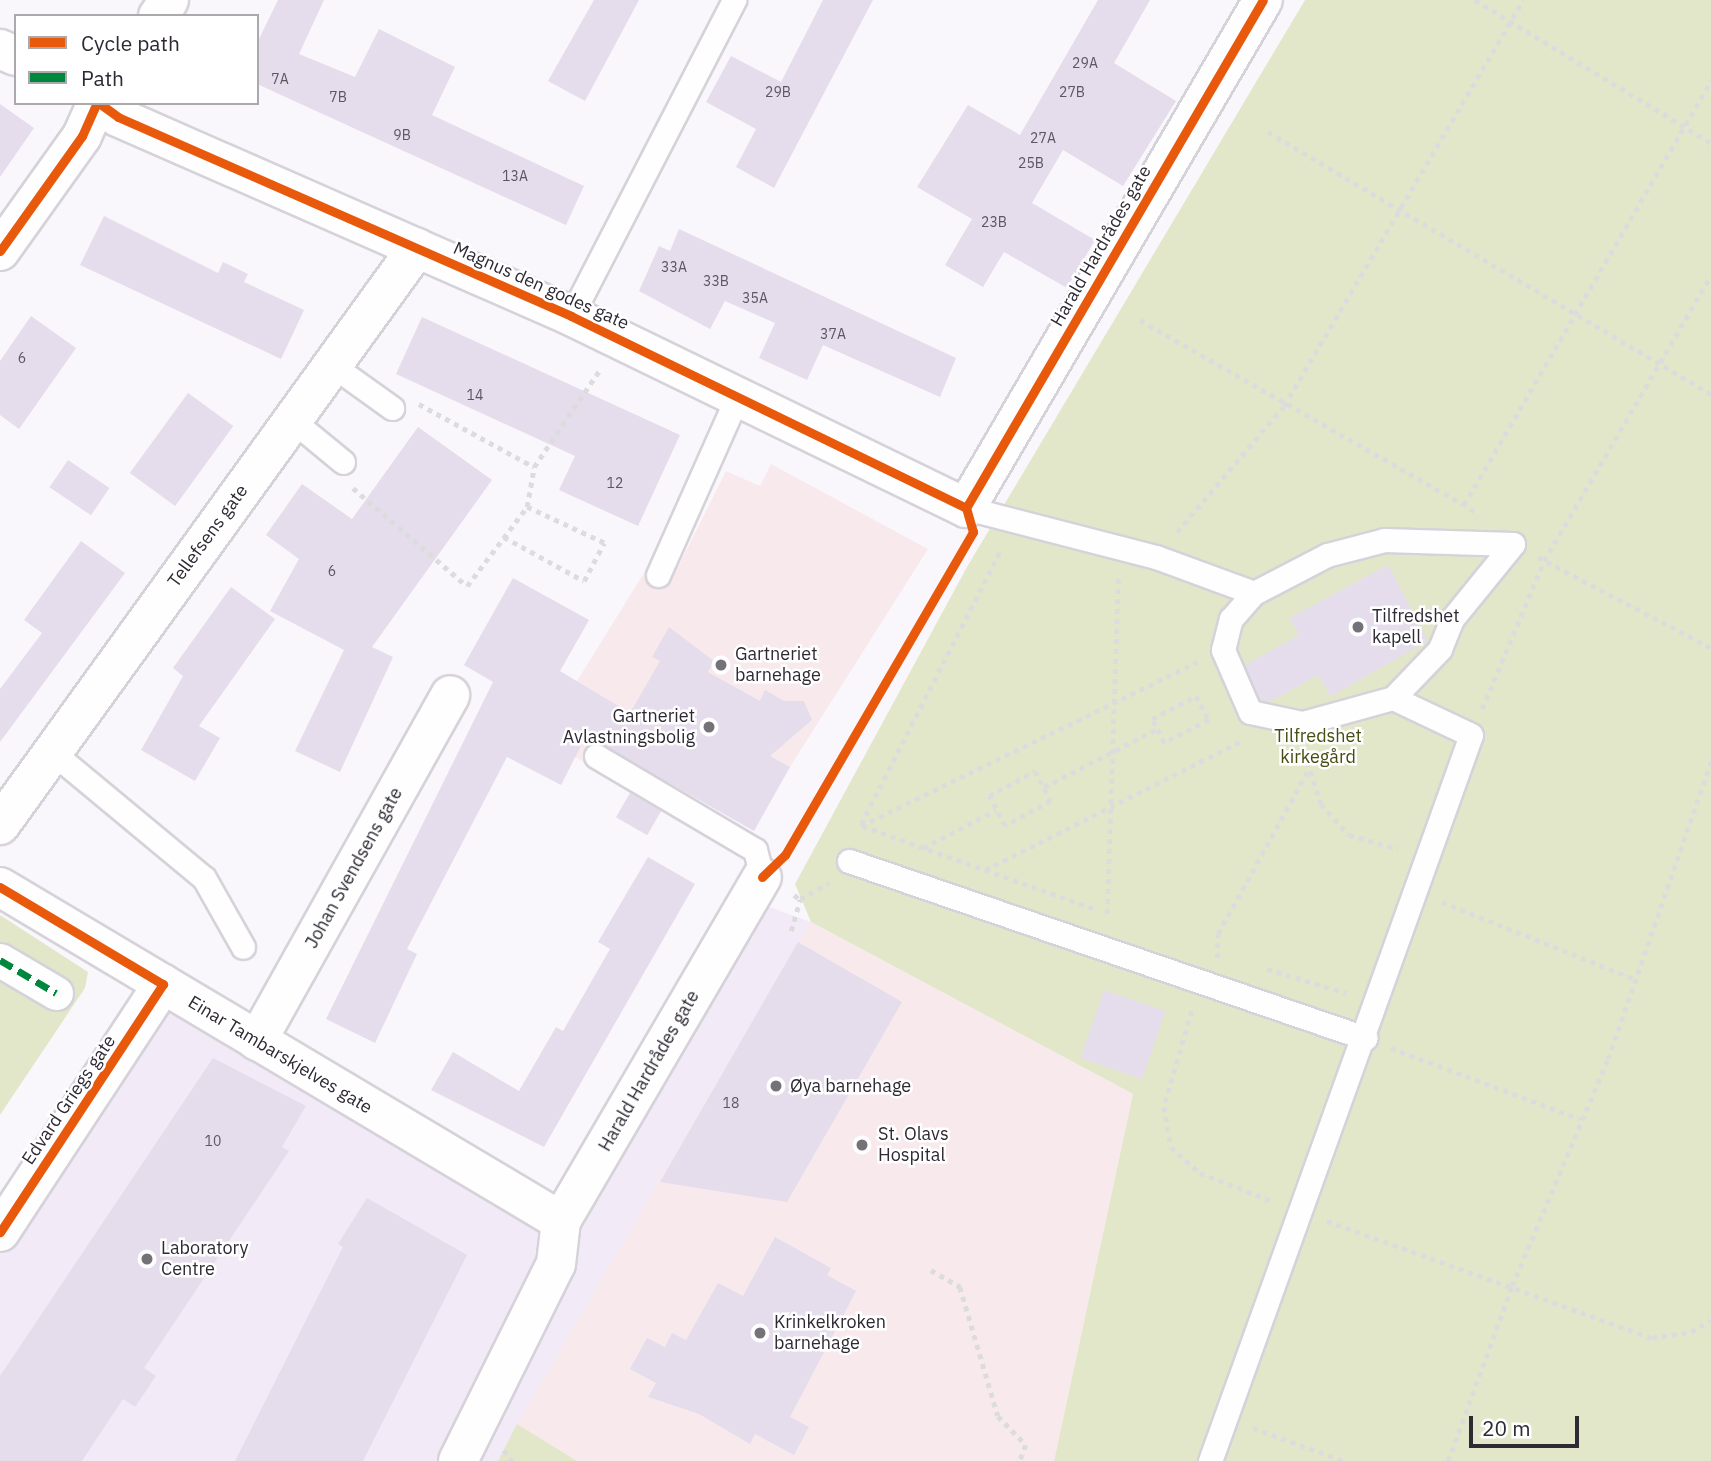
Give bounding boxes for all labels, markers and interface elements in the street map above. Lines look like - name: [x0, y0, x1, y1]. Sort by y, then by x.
- legend: [14, 14, 259, 105]
- text: Cycle path: [81, 29, 180, 57]
- house number: 29A: [1072, 55, 1098, 71]
- text: Path: [81, 64, 124, 92]
- house number: 7A: [271, 71, 289, 87]
- house number: 29B: [765, 84, 791, 100]
- house number: 27B: [1059, 84, 1085, 100]
- house number: 7B: [329, 89, 347, 105]
- house number: 9B: [393, 127, 411, 143]
- house number: 27A: [1030, 130, 1056, 146]
- house number: 25B: [1018, 155, 1044, 171]
- street label: Harald Hardrådes gate: [1046, 162, 1156, 330]
- house number: 13A: [502, 168, 528, 184]
- house number: 23B: [981, 214, 1007, 230]
- street label: Magnus den godes gate: [450, 237, 632, 335]
- house number: 33A: [661, 259, 687, 275]
- house number: 33B: [703, 273, 729, 289]
- house number: 35A: [742, 290, 768, 306]
- house number: 37A: [820, 326, 846, 342]
- house number: 6: [18, 350, 26, 366]
- house number: 14: [467, 387, 483, 403]
- house number: 12: [607, 475, 623, 491]
- street label: Tellefsens gate: [164, 481, 252, 591]
- house number: 6: [328, 563, 336, 579]
- place label: Tilfredshet kapell: [1372, 606, 1460, 648]
- marker: Tilfredshet kapell: [1350, 619, 1366, 635]
- place label: Gartneriet barnehage: [735, 644, 821, 686]
- marker: Gartneriet barnehage: [713, 657, 729, 673]
- place label: Gartneriet Avlastningsbolig: [563, 706, 695, 748]
- marker: Gartneriet Avlastningsbolig: [701, 719, 717, 735]
- park label: Tilfredshet kirkegård: [1274, 726, 1362, 768]
- street label: Johan Svendsens gate: [301, 784, 407, 952]
- street label: Harald Hardrådes gate: [594, 987, 704, 1155]
- street label: Einar Tambarskjelves gate: [184, 991, 376, 1119]
- street label: Edvard Griegs gate: [18, 1031, 120, 1169]
- place label: Øya barnehage: [790, 1075, 911, 1097]
- marker: Øya barnehage: [768, 1078, 784, 1094]
- house number: 18: [723, 1095, 739, 1111]
- place label: St. Olavs Hospital: [878, 1124, 949, 1166]
- house number: 10: [205, 1133, 221, 1149]
- marker: St. Olavs Hospital: [852, 1135, 872, 1155]
- place label: Laboratory Centre: [161, 1238, 248, 1280]
- marker: Laboratory Centre: [139, 1251, 155, 1267]
- place label: Krinkelkroken barnehage: [774, 1312, 886, 1354]
- marker: Krinkelkroken barnehage: [752, 1325, 768, 1341]
- scale bar: [1473, 1402, 1583, 1446]
- text: 20 m: [1482, 1414, 1531, 1442]

